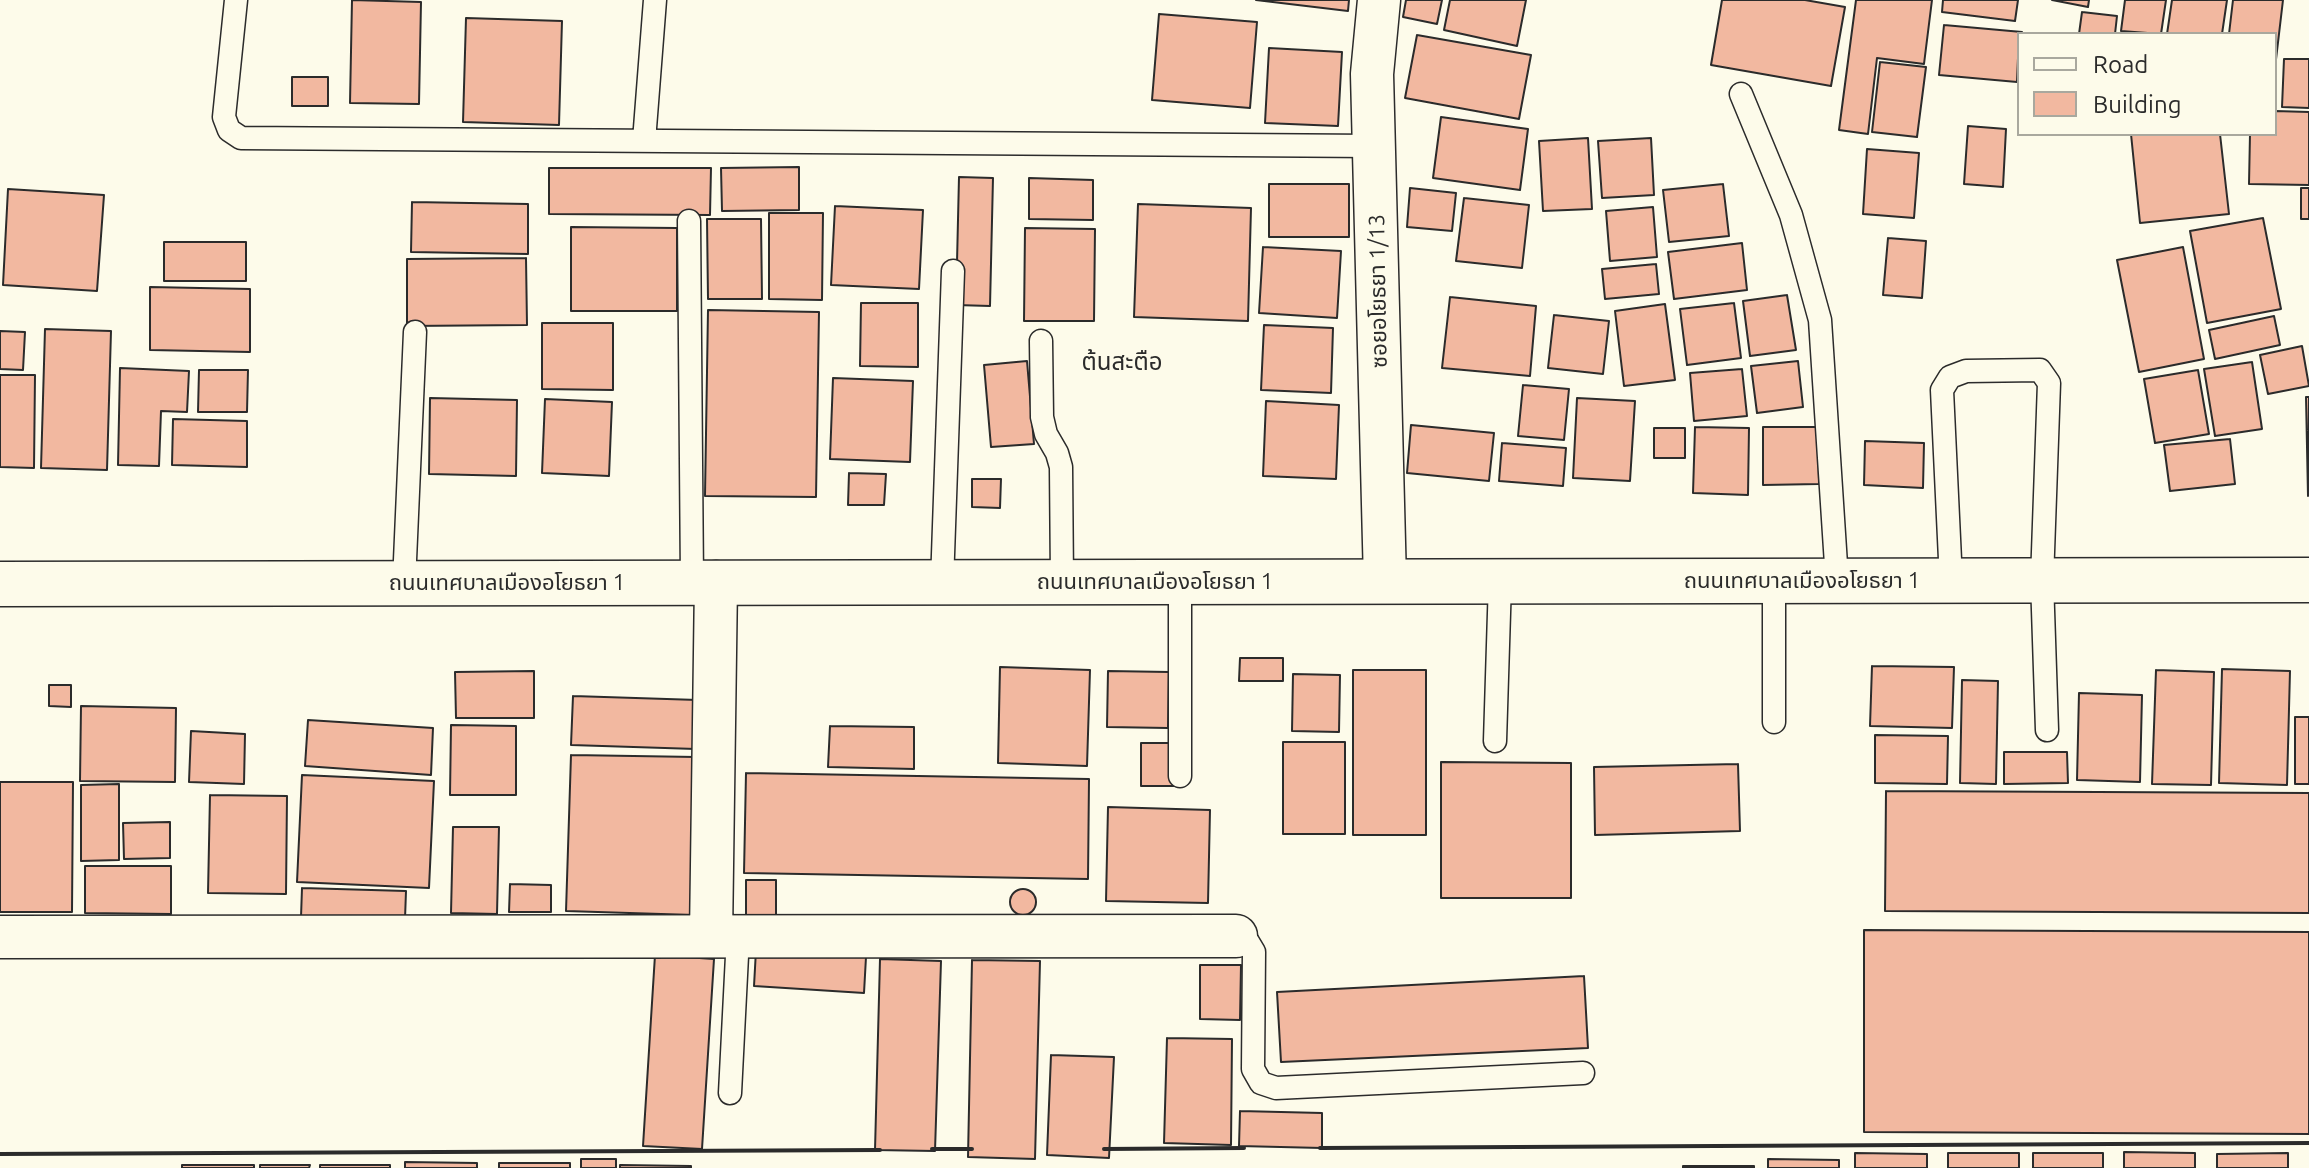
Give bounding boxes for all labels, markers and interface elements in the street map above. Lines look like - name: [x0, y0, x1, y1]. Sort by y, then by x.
- legend: [2017, 32, 2277, 136]
- text: Road: [2093, 51, 2148, 78]
- text: Building: [2093, 91, 2181, 118]
- street label: ซอยอโยธยา 1/13: [1363, 214, 1393, 368]
- district label: ต้นสะตือ: [1082, 348, 1162, 376]
- street label: ถนนเทศบาลเมืองอโยธยา 1: [1684, 568, 1920, 594]
- street label: ถนนเทศบาลเมืองอโยธยา 1: [1037, 569, 1273, 595]
- street label: ถนนเทศบาลเมืองอโยธยา 1: [389, 570, 625, 596]

